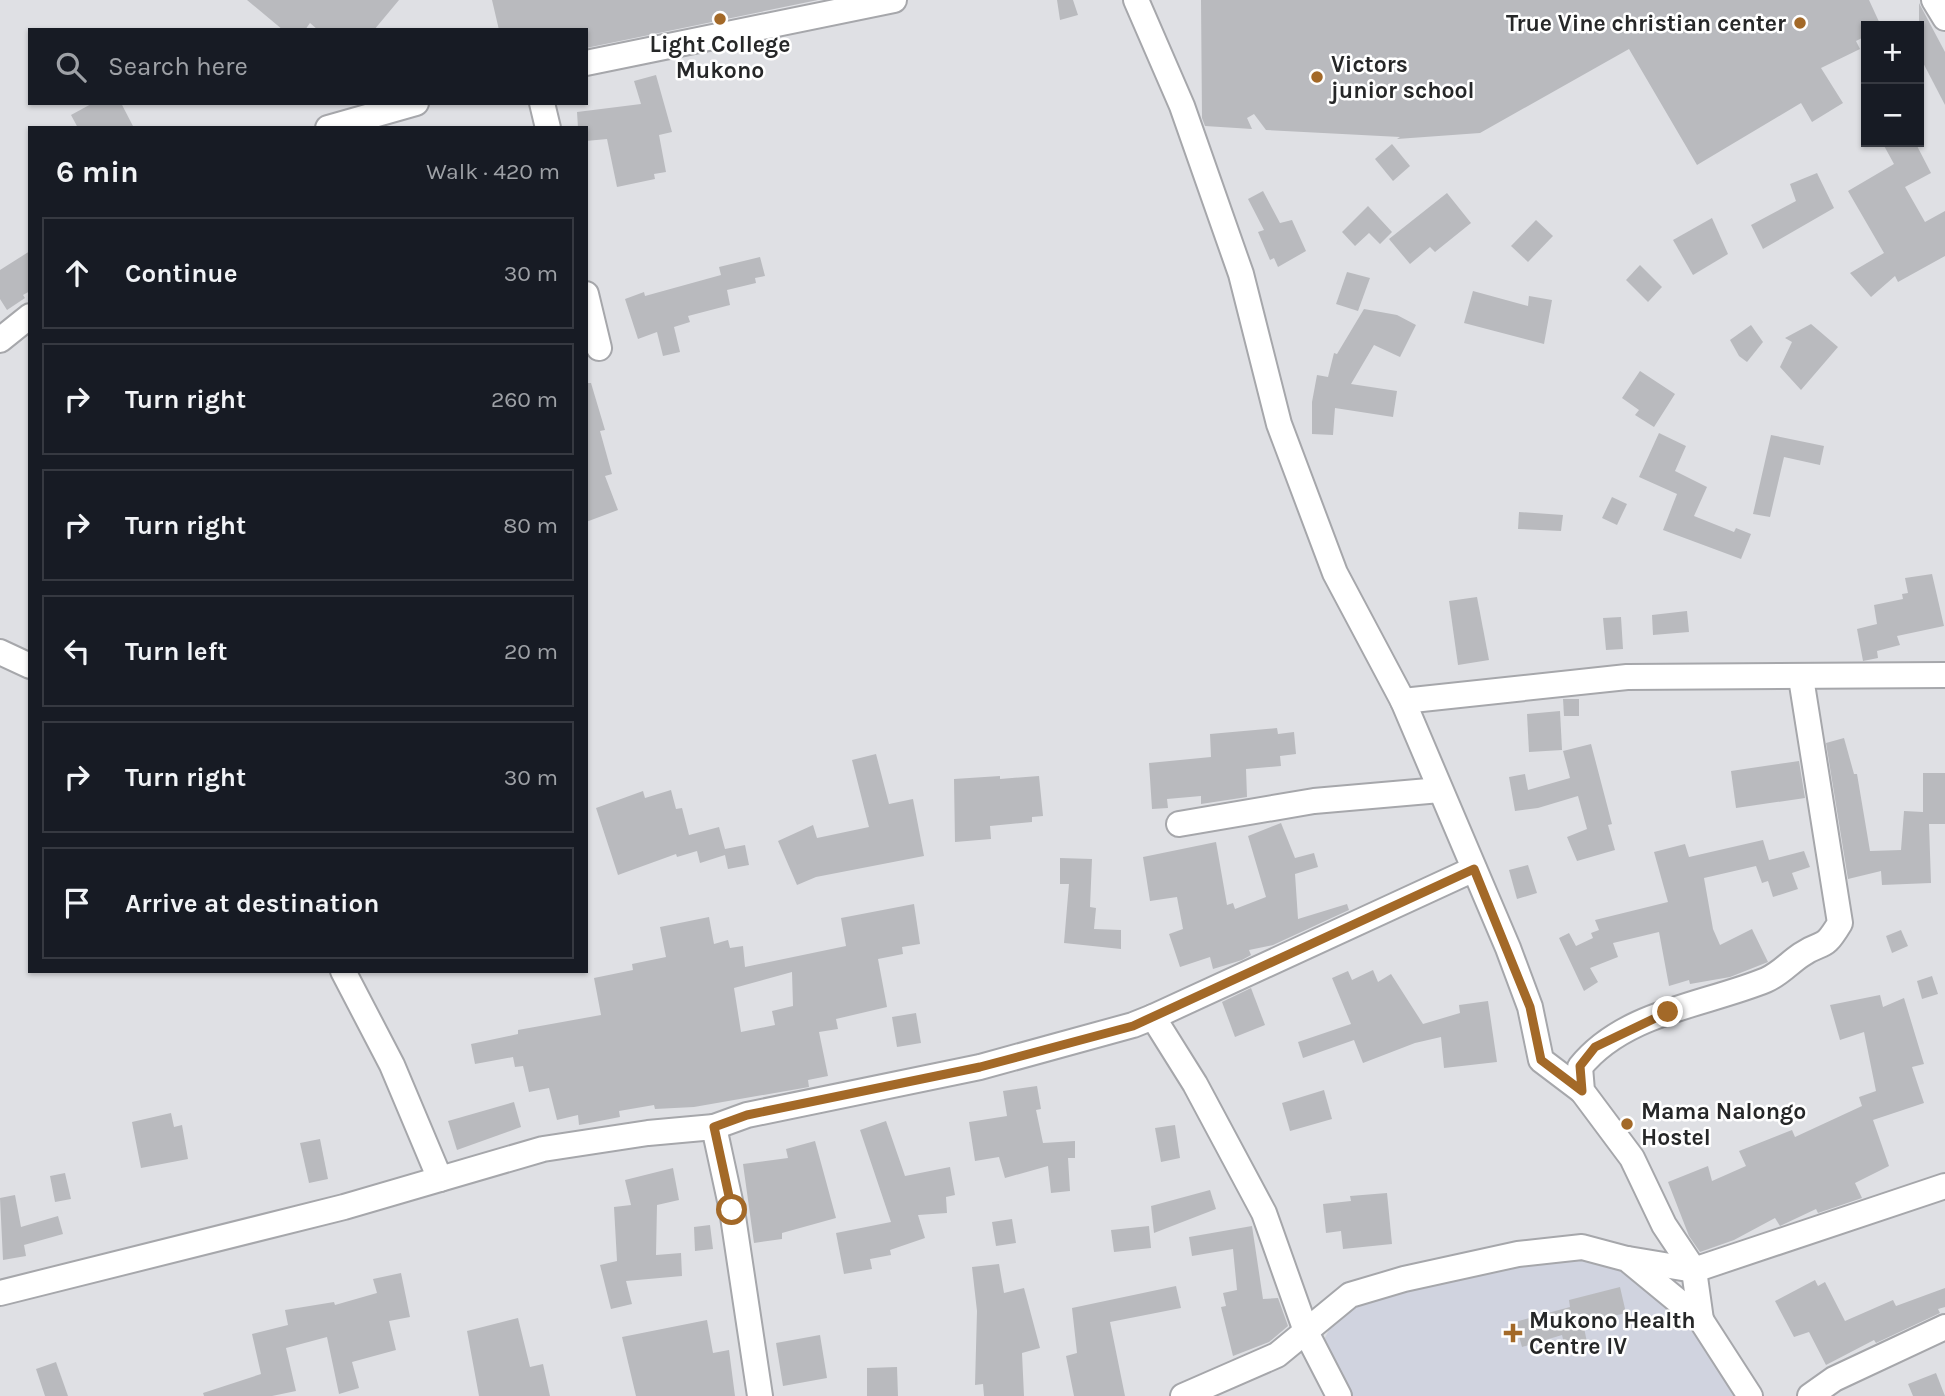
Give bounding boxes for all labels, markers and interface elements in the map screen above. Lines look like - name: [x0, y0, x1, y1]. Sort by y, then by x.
- place label: True Vine christian center: [1506, 10, 1786, 37]
- marker: Light College Mukono: [712, 11, 728, 27]
- marker: True Vine christian center: [1792, 15, 1808, 31]
- map controls: [1861, 21, 1924, 147]
- button: +: [1861, 21, 1924, 84]
- search box: [28, 28, 588, 105]
- place label: Light College Mukono: [650, 31, 790, 84]
- icon: search: [52, 48, 90, 86]
- text: Search here: [108, 51, 248, 82]
- place label: Victors junior school: [1329, 51, 1475, 104]
- marker: Victors junior school: [1309, 69, 1325, 85]
- button: −: [1861, 84, 1924, 147]
- text: 6 min: [56, 154, 139, 190]
- text: Walk · 420 m: [426, 158, 560, 185]
- icon: ahead: [58, 254, 96, 292]
- text: Continue: [125, 258, 237, 289]
- text: 30 m: [504, 260, 558, 287]
- icon: right: [58, 380, 96, 418]
- text: Turn right: [125, 384, 246, 415]
- text: 260 m: [491, 386, 558, 413]
- icon: right: [58, 506, 96, 544]
- text: Turn right: [125, 510, 246, 541]
- text: 80 m: [503, 512, 558, 539]
- icon: left: [58, 632, 96, 670]
- text: Turn left: [125, 636, 227, 667]
- text: 20 m: [504, 638, 558, 665]
- icon: right: [58, 758, 96, 796]
- text: Turn right: [125, 762, 246, 793]
- text: 30 m: [504, 764, 558, 791]
- icon: arrive: [58, 884, 96, 922]
- text: Arrive at destination: [125, 888, 379, 919]
- route end: [1652, 996, 1683, 1027]
- place label: Mama Nalongo Hostel: [1641, 1098, 1806, 1151]
- marker: Mama Nalongo Hostel: [1619, 1116, 1635, 1132]
- route start: [716, 1194, 747, 1225]
- place label: Mukono Health Centre IV: [1529, 1307, 1696, 1360]
- marker: Mukono Health Centre IV: [1503, 1323, 1523, 1343]

